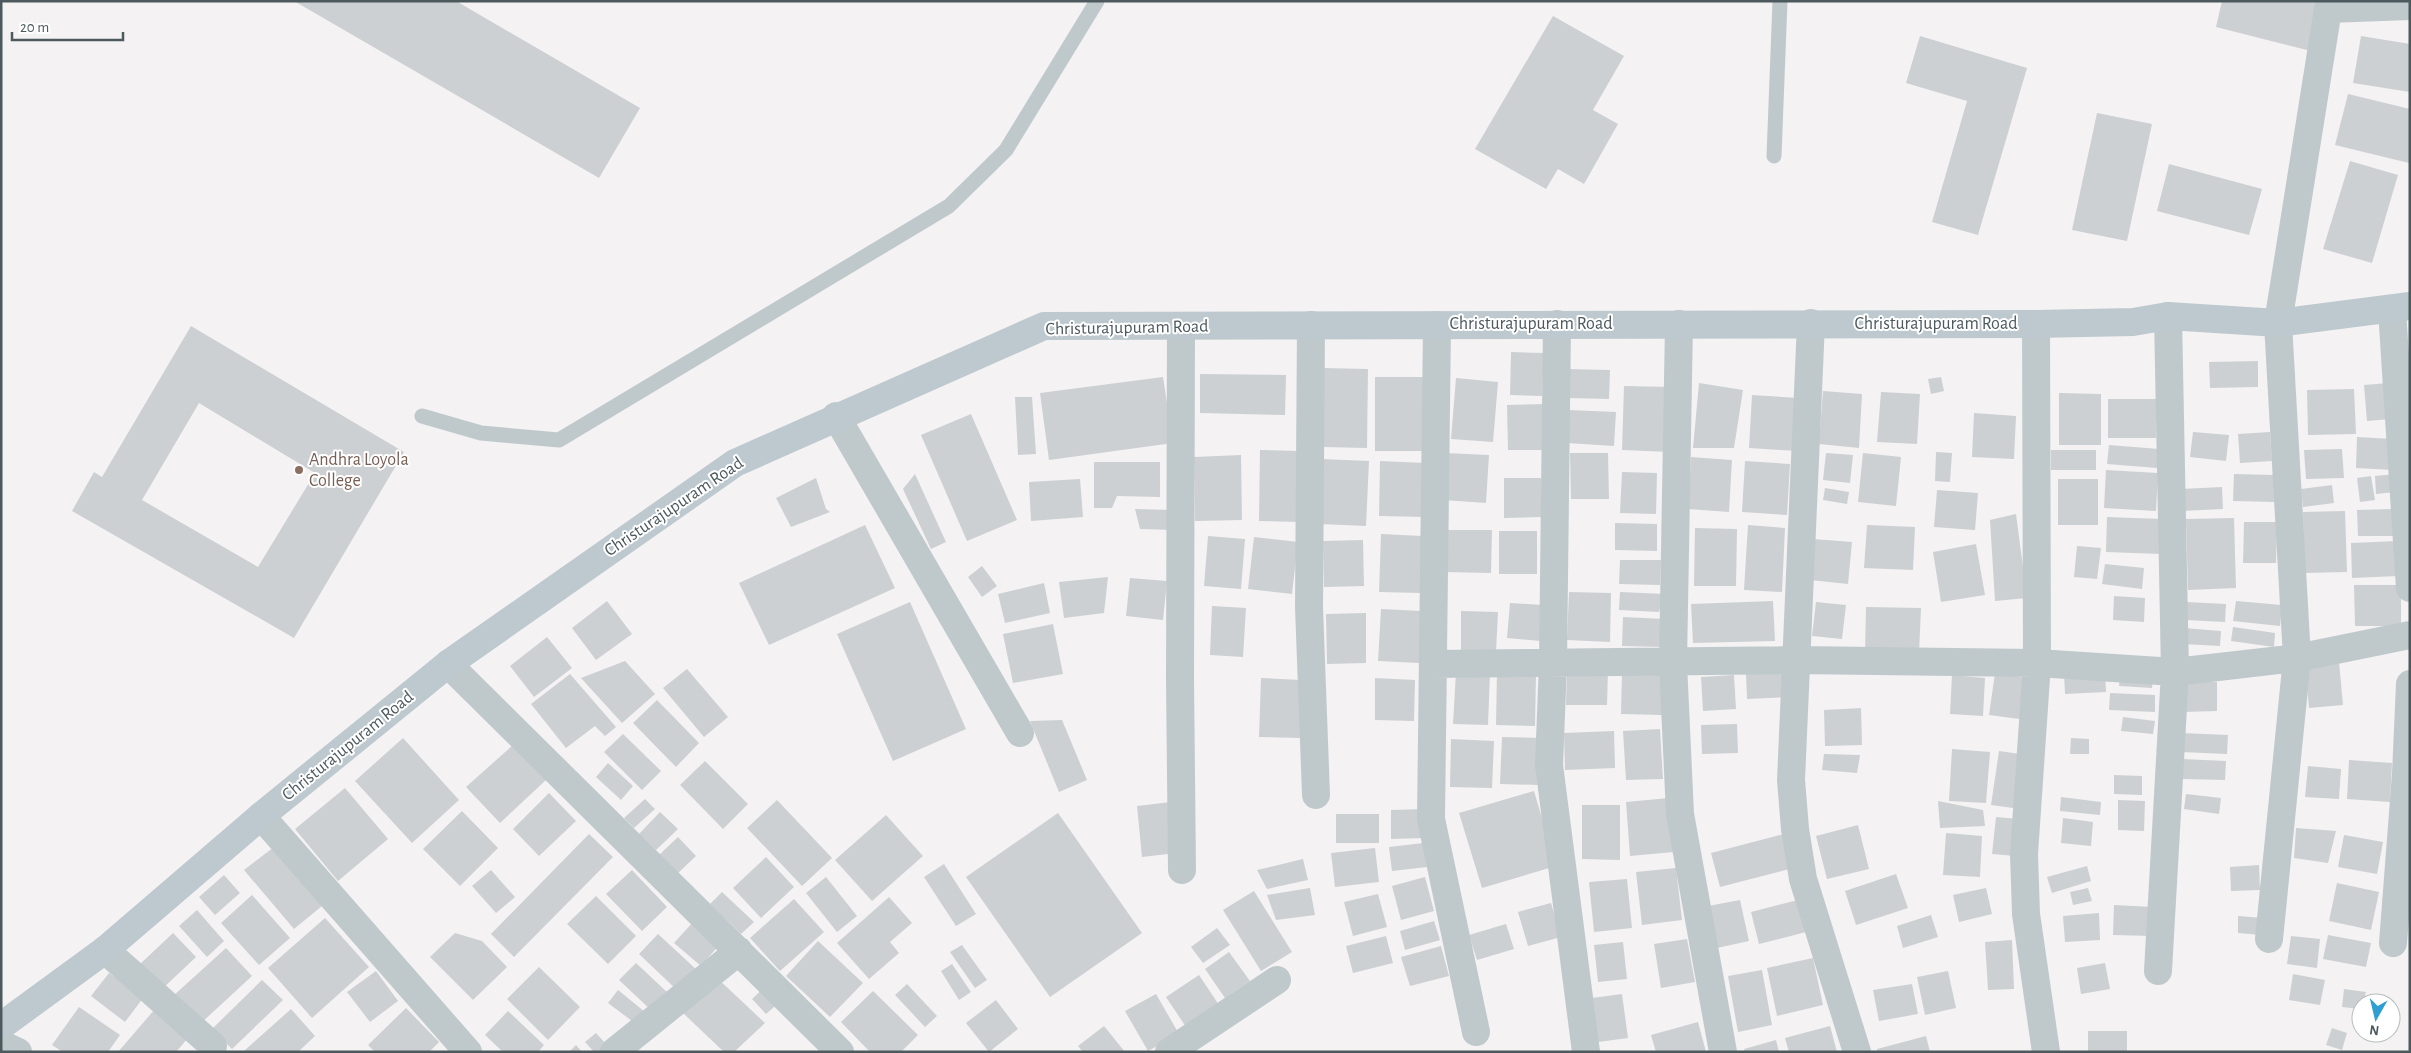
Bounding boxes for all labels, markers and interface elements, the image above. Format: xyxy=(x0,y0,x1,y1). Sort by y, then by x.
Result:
scale bar xyxy=(12,10,124,42)
text: 20 m xyxy=(20,20,49,35)
street label: Christurajupuram Road xyxy=(1449,315,1613,333)
street label: Christurajupuram Road xyxy=(1854,315,2018,333)
street label: Christurajupuram Road xyxy=(1045,318,1209,338)
place label: Andhra Loyola College xyxy=(309,451,409,490)
street label: Christurajupuram Road xyxy=(601,454,747,560)
marker: Andhra Loyola College xyxy=(293,464,305,476)
street label: Christurajupuram Road xyxy=(279,688,417,804)
north arrow xyxy=(2351,993,2401,1043)
text: N xyxy=(2369,1022,2380,1037)

